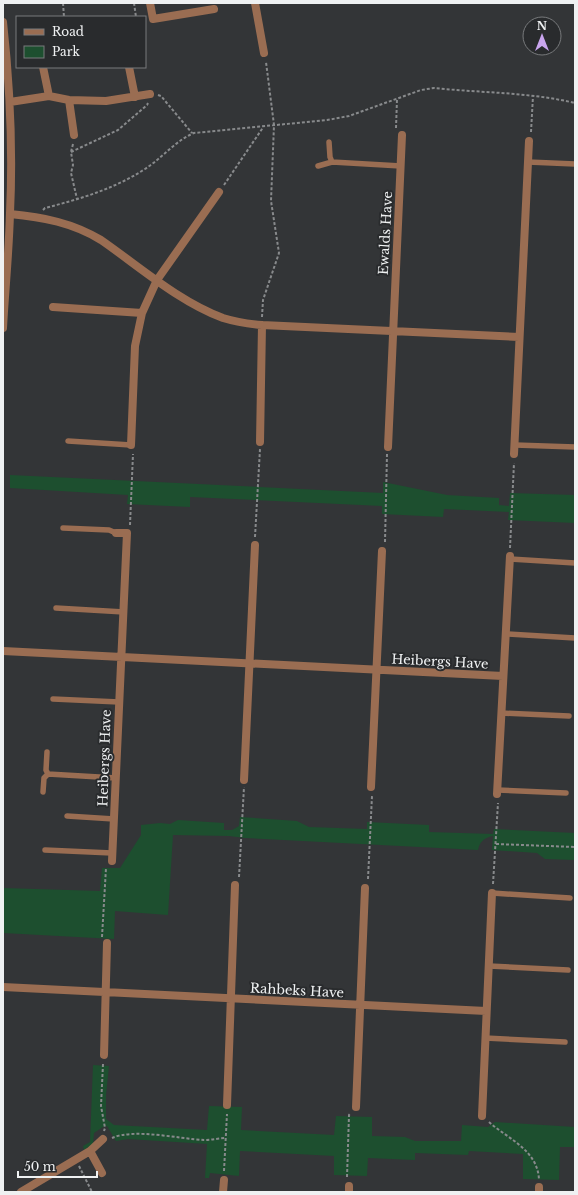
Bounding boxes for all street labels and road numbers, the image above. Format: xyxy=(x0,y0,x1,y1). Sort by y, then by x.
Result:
street label: Ewalds Have xyxy=(375,191,396,275)
street label: Heibergs Have xyxy=(391,650,489,673)
street label: Heibergs Have xyxy=(94,709,115,807)
street label: Rahbeks Have xyxy=(250,980,344,1001)

